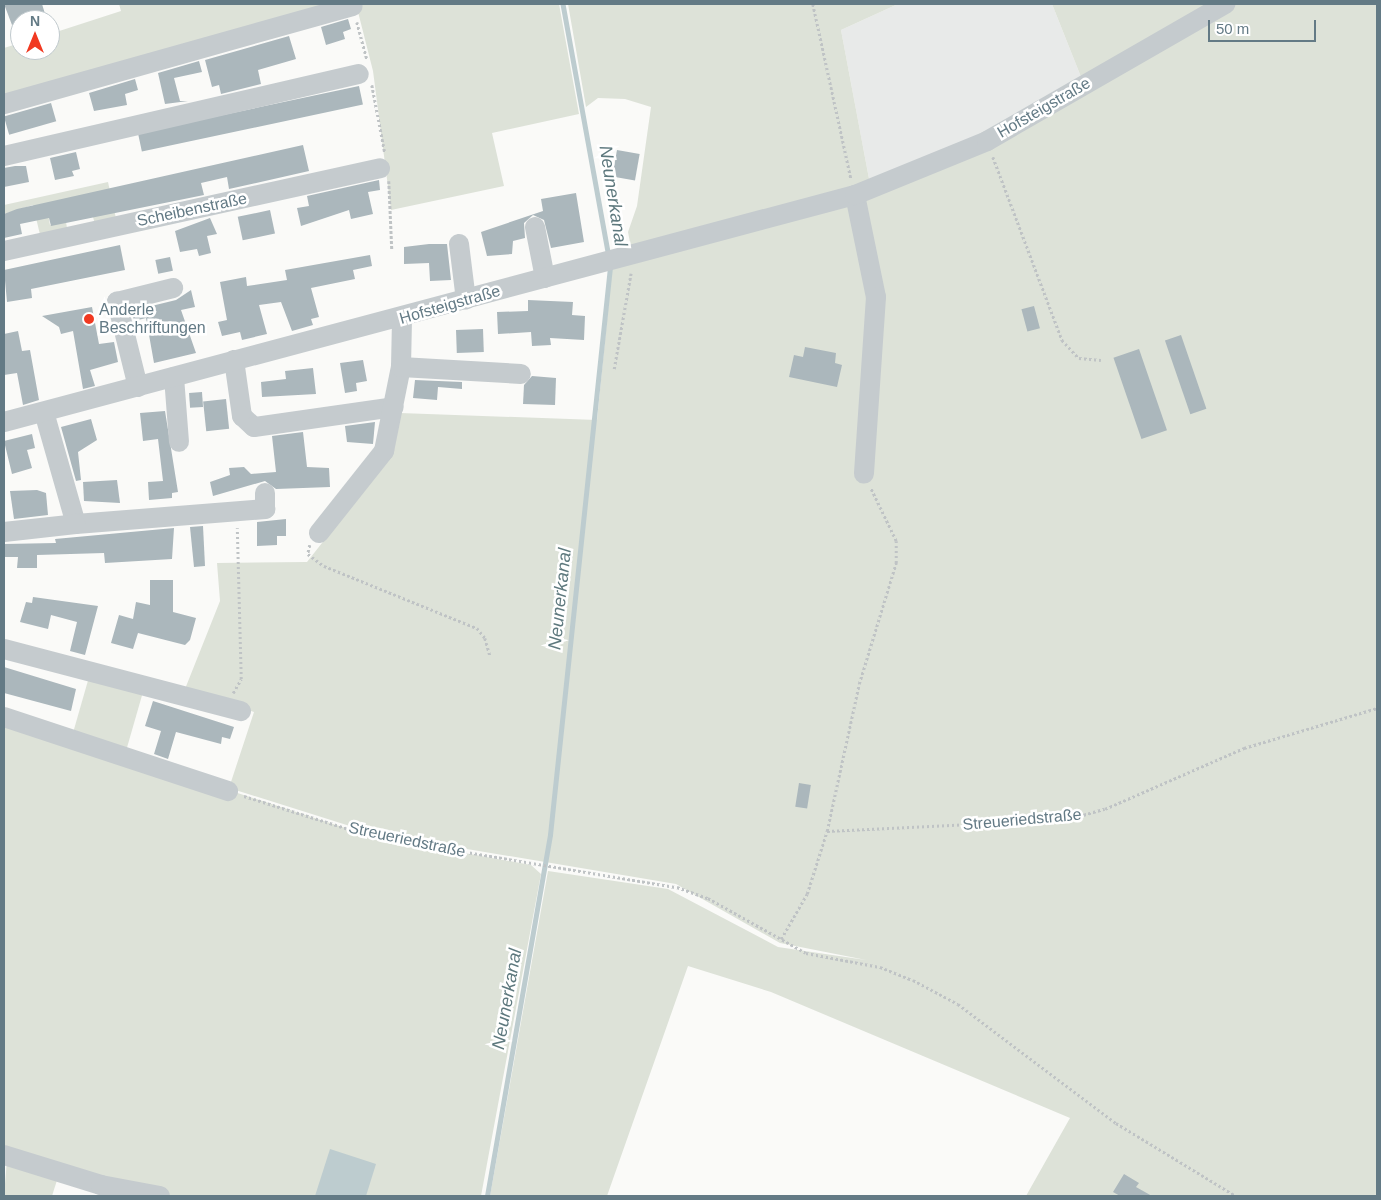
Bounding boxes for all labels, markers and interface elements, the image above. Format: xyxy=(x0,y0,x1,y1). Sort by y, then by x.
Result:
north arrow xyxy=(10,10,60,60)
scale bar xyxy=(1211,10,1318,42)
text: N xyxy=(30,13,40,29)
text: 50 m xyxy=(1216,20,1249,37)
street label: Hofsteigstraße xyxy=(994,74,1094,142)
water label: Neunerkanal xyxy=(594,144,632,248)
street label: Scheibenstraße xyxy=(135,189,249,231)
street label: Hofsteigstraße xyxy=(397,281,503,329)
place label: Anderle Beschriftungen xyxy=(99,300,206,338)
marker: Anderle Beschriftungen xyxy=(83,313,95,325)
water label: Neunerkanal xyxy=(544,547,576,651)
street label: Streueriedstraße xyxy=(962,805,1082,835)
street label: Streueriedstraße xyxy=(347,818,467,862)
water label: Neunerkanal xyxy=(488,947,526,1051)

